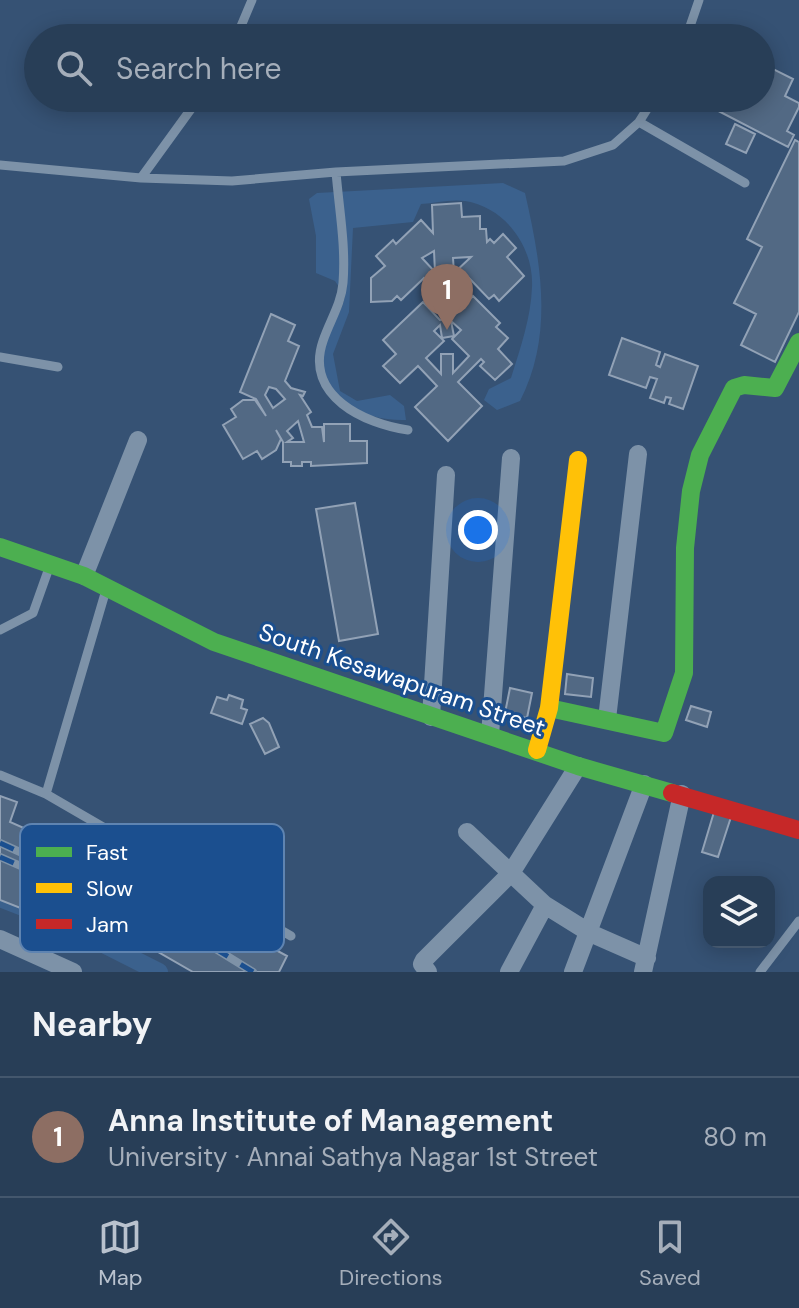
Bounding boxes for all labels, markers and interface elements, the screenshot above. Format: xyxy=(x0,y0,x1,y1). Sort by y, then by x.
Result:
search box xyxy=(24,24,775,112)
icon: search xyxy=(52,46,96,90)
text: Search here xyxy=(116,49,282,88)
pin: 1 xyxy=(421,264,473,330)
your location xyxy=(458,510,498,550)
street label: South Kesawapuram Street xyxy=(255,616,549,743)
legend xyxy=(20,824,284,952)
text: Fast xyxy=(86,838,128,867)
text: Slow xyxy=(86,874,133,903)
map controls xyxy=(703,876,775,948)
button: layers xyxy=(703,876,775,948)
text: Jam xyxy=(86,910,129,939)
text: Nearby xyxy=(32,1002,152,1047)
text: Anna Institute of Management xyxy=(108,1101,553,1140)
text: 1 xyxy=(53,1120,63,1154)
text: 80 m xyxy=(703,1120,767,1154)
text: University · Annai Sathya Nagar 1st Street xyxy=(108,1140,598,1174)
tab: Map xyxy=(98,1215,143,1292)
tab: Directions xyxy=(339,1215,443,1292)
tab: Saved xyxy=(639,1215,701,1292)

